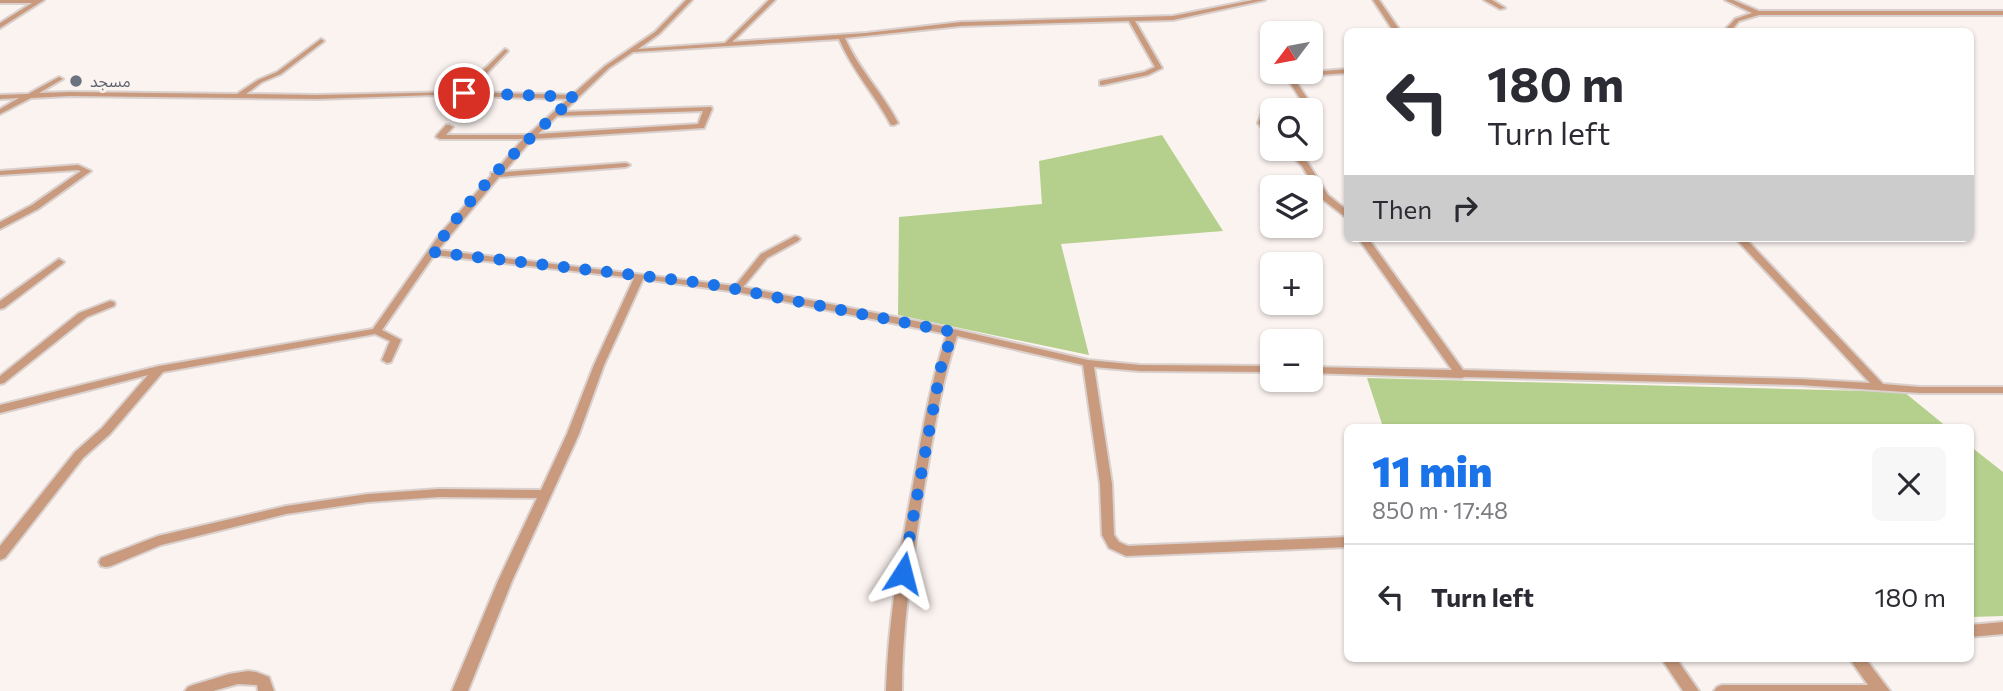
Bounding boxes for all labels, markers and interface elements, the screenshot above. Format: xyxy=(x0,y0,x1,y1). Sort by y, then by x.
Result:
north arrow xyxy=(1260,21,1323,84)
map controls xyxy=(1260,21,1323,392)
text: 180 m xyxy=(1487,52,1624,112)
icon: left xyxy=(1372,56,1463,147)
pin xyxy=(434,63,494,123)
place label: مسجد xyxy=(90,71,131,90)
marker: مسجد xyxy=(68,73,84,89)
icon: arrive xyxy=(445,74,483,112)
button: search xyxy=(1260,98,1323,161)
text: Turn left xyxy=(1487,112,1611,152)
button: layers xyxy=(1260,175,1323,238)
icon: right xyxy=(1446,189,1484,227)
text: Then xyxy=(1372,193,1432,224)
button: + xyxy=(1260,252,1323,315)
button: − xyxy=(1260,329,1323,392)
text: 11 min xyxy=(1372,444,1492,496)
button: close xyxy=(1872,447,1946,521)
text: 850 m · 17:48 xyxy=(1372,496,1508,524)
position arrow xyxy=(866,536,940,610)
icon: left xyxy=(1372,578,1410,616)
text: Turn left xyxy=(1431,581,1534,612)
text: 180 m xyxy=(1874,581,1946,612)

